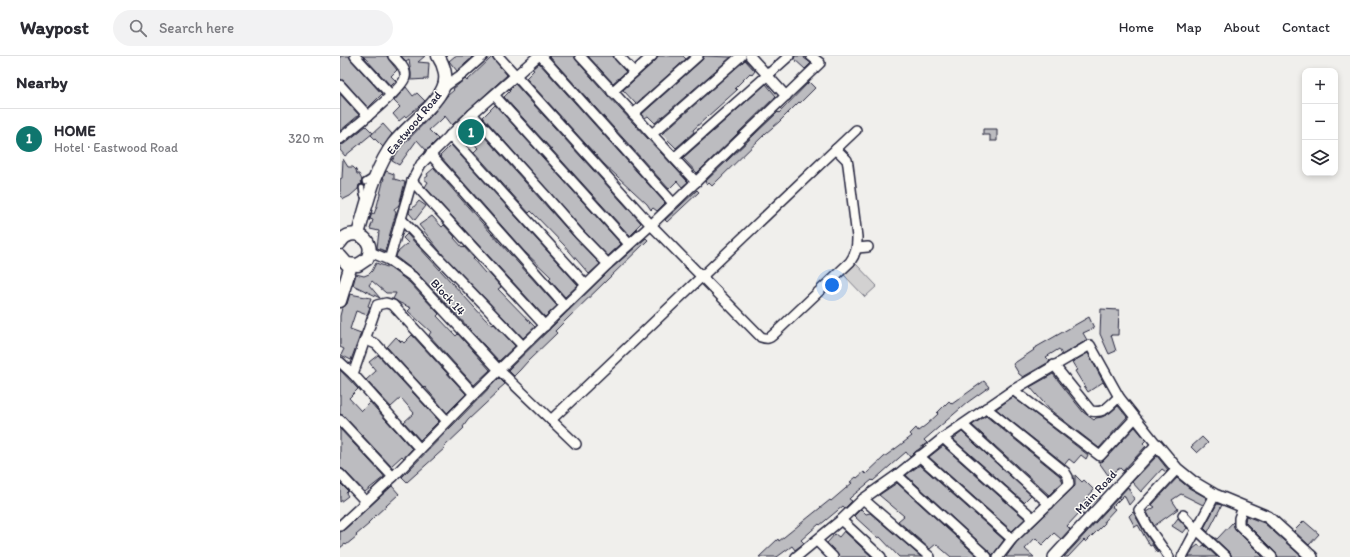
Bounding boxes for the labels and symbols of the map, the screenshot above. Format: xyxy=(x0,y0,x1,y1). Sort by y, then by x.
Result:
street label: Eastwood Road xyxy=(384,88,445,157)
pin: 1 xyxy=(458,117,484,147)
your location xyxy=(822,275,842,295)
street label: Block 14 xyxy=(428,276,468,318)
street label: Main Road xyxy=(1072,467,1120,517)

